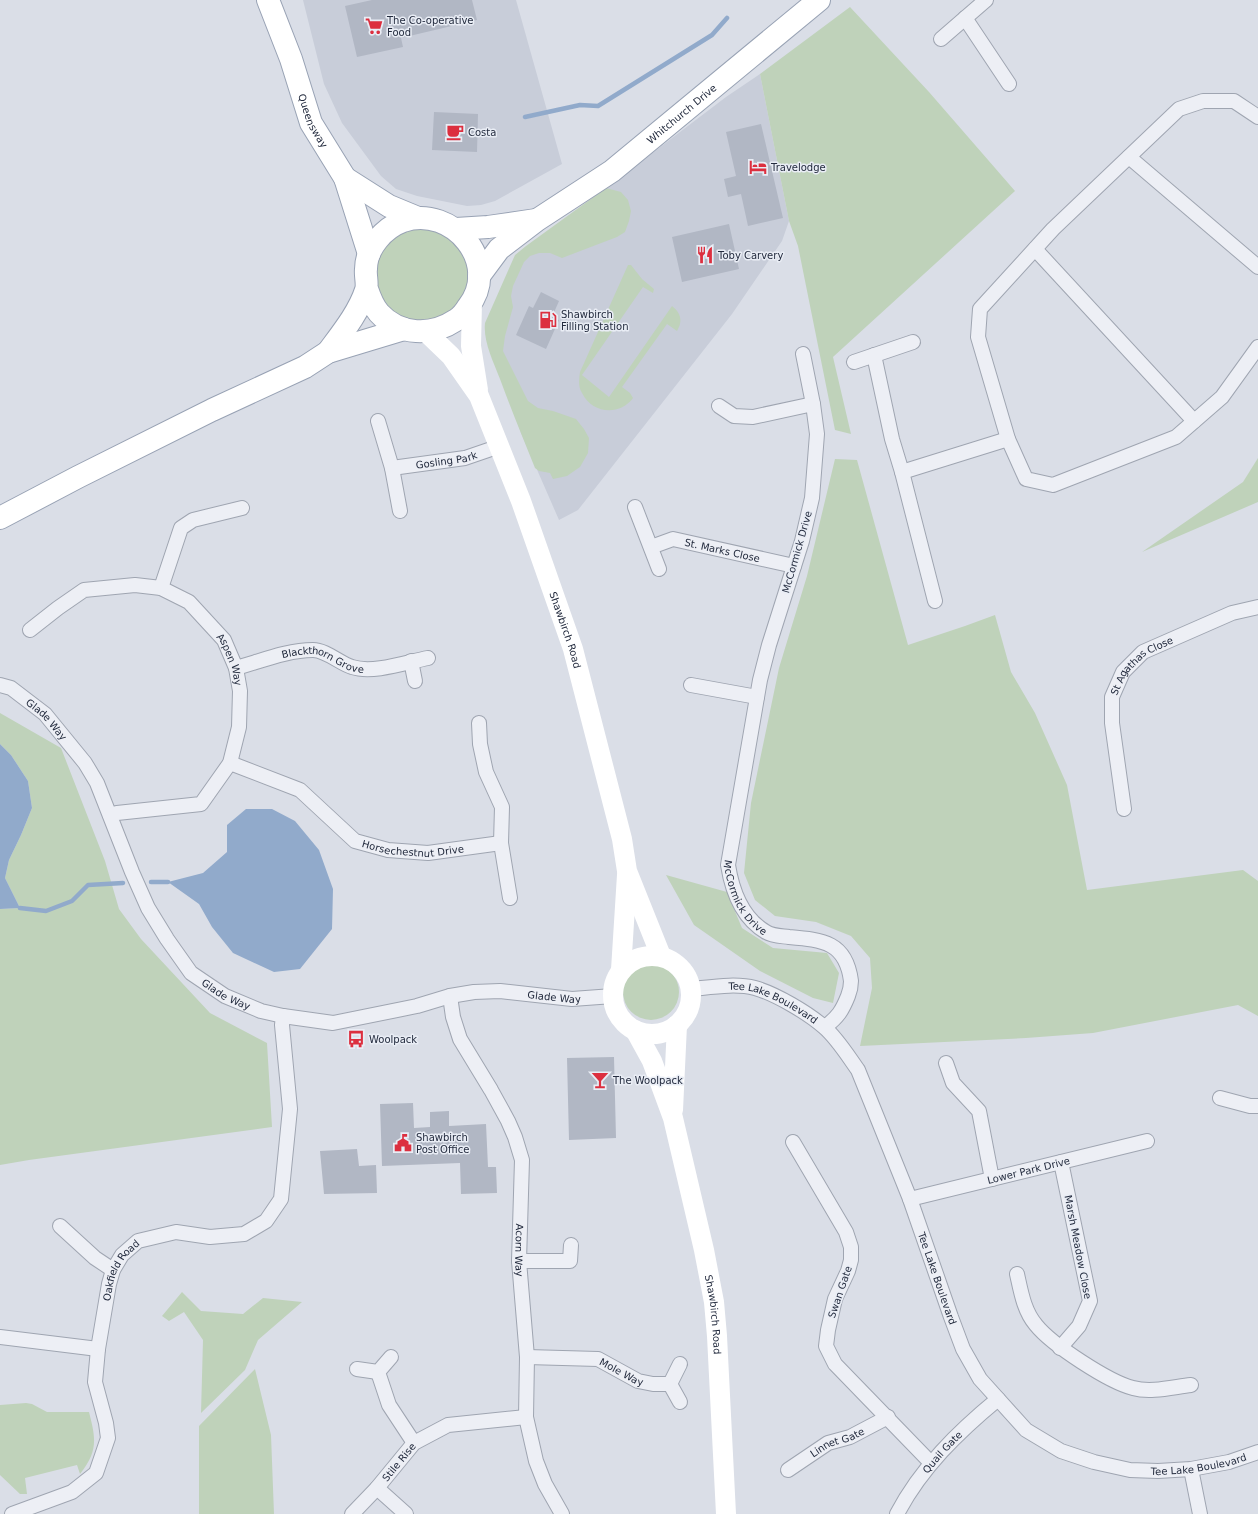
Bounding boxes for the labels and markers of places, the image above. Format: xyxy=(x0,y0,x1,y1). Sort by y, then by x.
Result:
place label: The Co-operative Food xyxy=(386,15,473,38)
supermarket icon: The Co-operative Food xyxy=(364,16,384,36)
cafe icon: Costa xyxy=(445,122,465,142)
place label: Costa xyxy=(468,127,496,138)
hotel icon: Travelodge xyxy=(748,157,768,177)
place label: Travelodge xyxy=(770,162,826,173)
restaurant icon: Toby Carvery xyxy=(695,245,715,265)
place label: Toby Carvery xyxy=(717,250,783,261)
place label: Shawbirch Filling Station xyxy=(561,309,629,332)
fuel station icon: Shawbirch Filling Station xyxy=(538,310,558,330)
bus stop icon: Woolpack xyxy=(346,1029,366,1049)
place label: Woolpack xyxy=(369,1034,417,1045)
bar icon: The Woolpack xyxy=(590,1070,610,1090)
place label: The Woolpack xyxy=(612,1075,683,1086)
place label: Shawbirch Post Office xyxy=(416,1132,469,1155)
public building icon: Shawbirch Post Office xyxy=(393,1133,413,1153)

